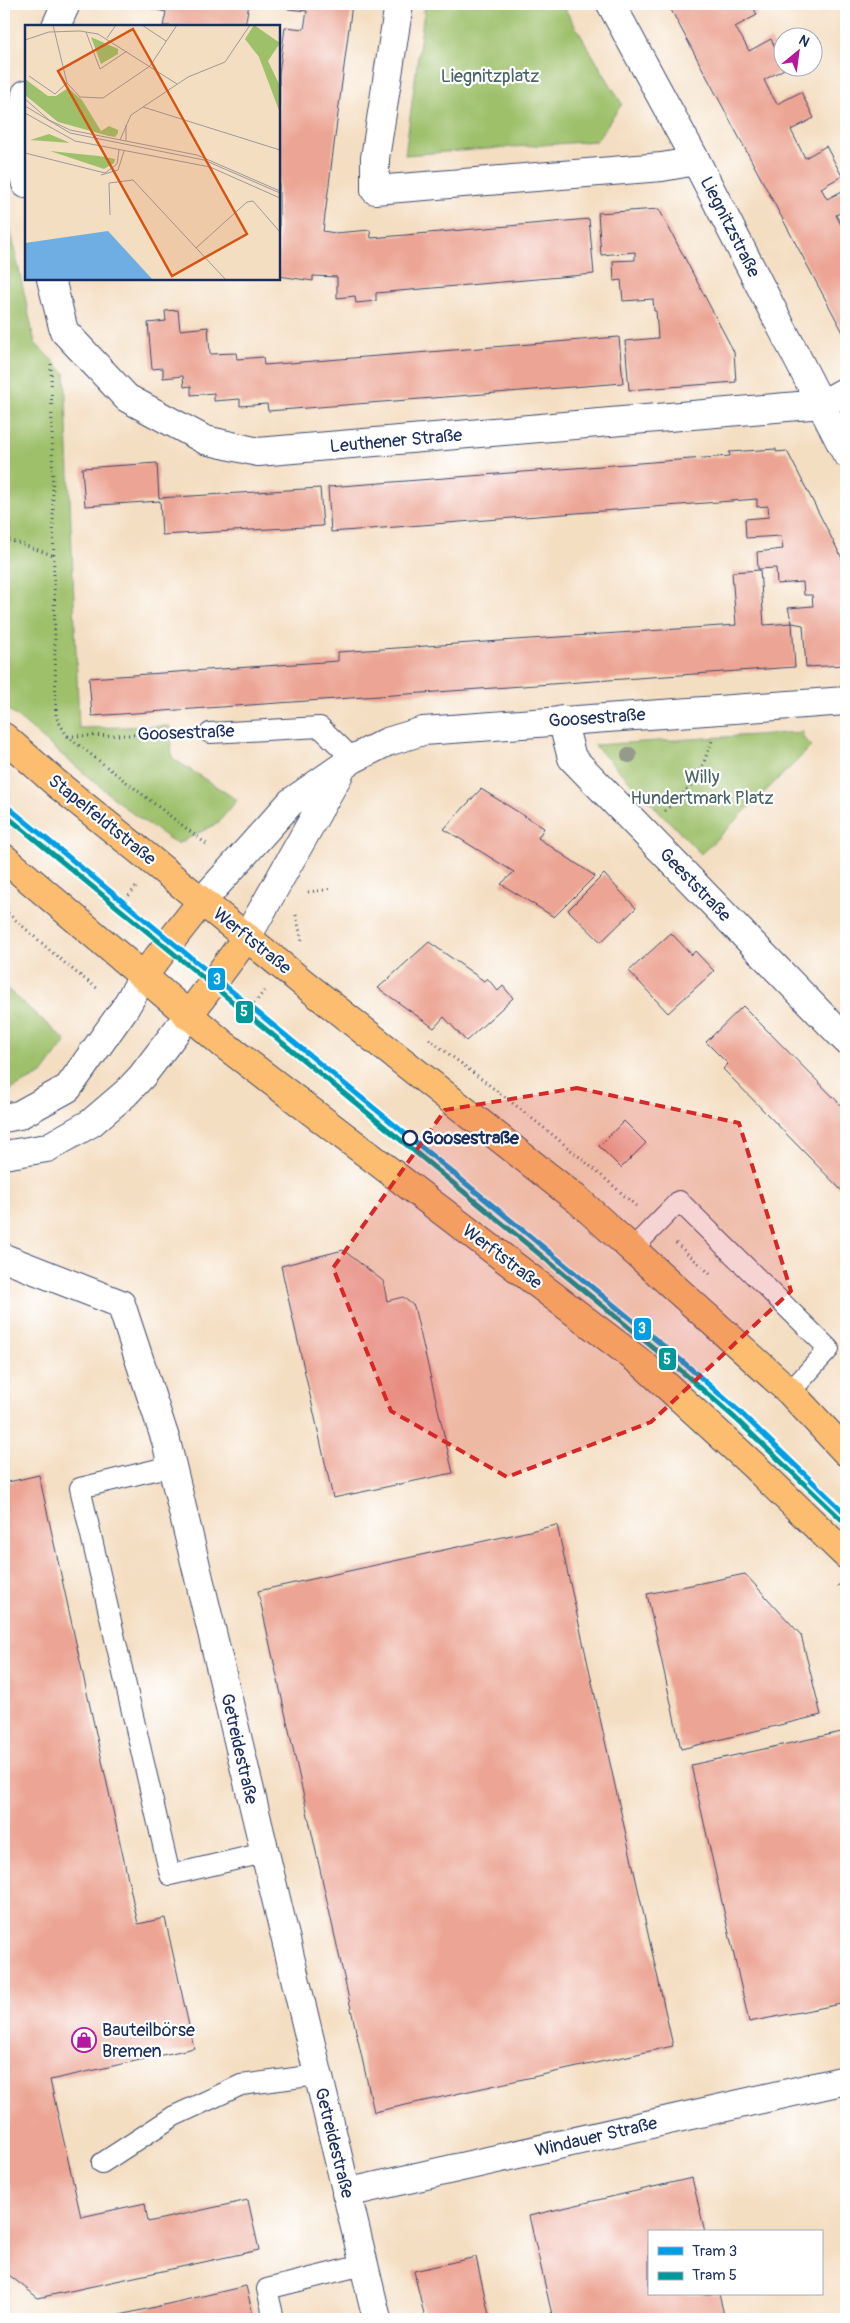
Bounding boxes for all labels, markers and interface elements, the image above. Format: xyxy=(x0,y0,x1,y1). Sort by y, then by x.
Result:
inset map xyxy=(25,25,280,280)
north arrow xyxy=(772,28,822,78)
text: N xyxy=(796,31,812,51)
park label: Liegnitzplatz xyxy=(441,65,539,88)
street label: Liegnitzstraße xyxy=(695,173,765,281)
street label: Leuthener Straße xyxy=(329,424,463,458)
street label: Goosestraße xyxy=(548,703,646,733)
street label: Goosestraße xyxy=(137,720,235,746)
park label: Willy Hundertmark Platz xyxy=(630,766,774,810)
street label: Stapelfeldtstraße xyxy=(43,770,161,871)
street label: Geeststraße xyxy=(654,843,736,927)
street label: Werftstraße xyxy=(208,902,296,980)
line badge: 3 xyxy=(207,967,226,991)
text: 3 xyxy=(213,971,221,988)
line badge: 5 xyxy=(235,1000,254,1024)
text: 5 xyxy=(240,1003,248,1020)
place label: Goosestraße xyxy=(422,1127,520,1150)
marker: Goosestraße xyxy=(402,1130,418,1146)
street label: Werftstraße xyxy=(458,1220,547,1295)
line badge: 3 xyxy=(633,1317,652,1341)
text: 3 xyxy=(638,1320,646,1337)
line badge: 5 xyxy=(658,1347,677,1371)
text: 5 xyxy=(663,1351,671,1368)
street label: Getreidestraße xyxy=(215,1691,263,1807)
place label: Bauteilbörse Bremen xyxy=(102,2019,195,2063)
shop icon: Bauteilbörse Bremen xyxy=(71,2027,97,2053)
street label: Getreidestraße xyxy=(309,2085,359,2201)
street label: Windauer Straße xyxy=(533,2112,660,2162)
legend xyxy=(648,2230,822,2296)
text: Tram 3 xyxy=(692,2242,737,2261)
text: Tram 5 xyxy=(692,2266,737,2285)

